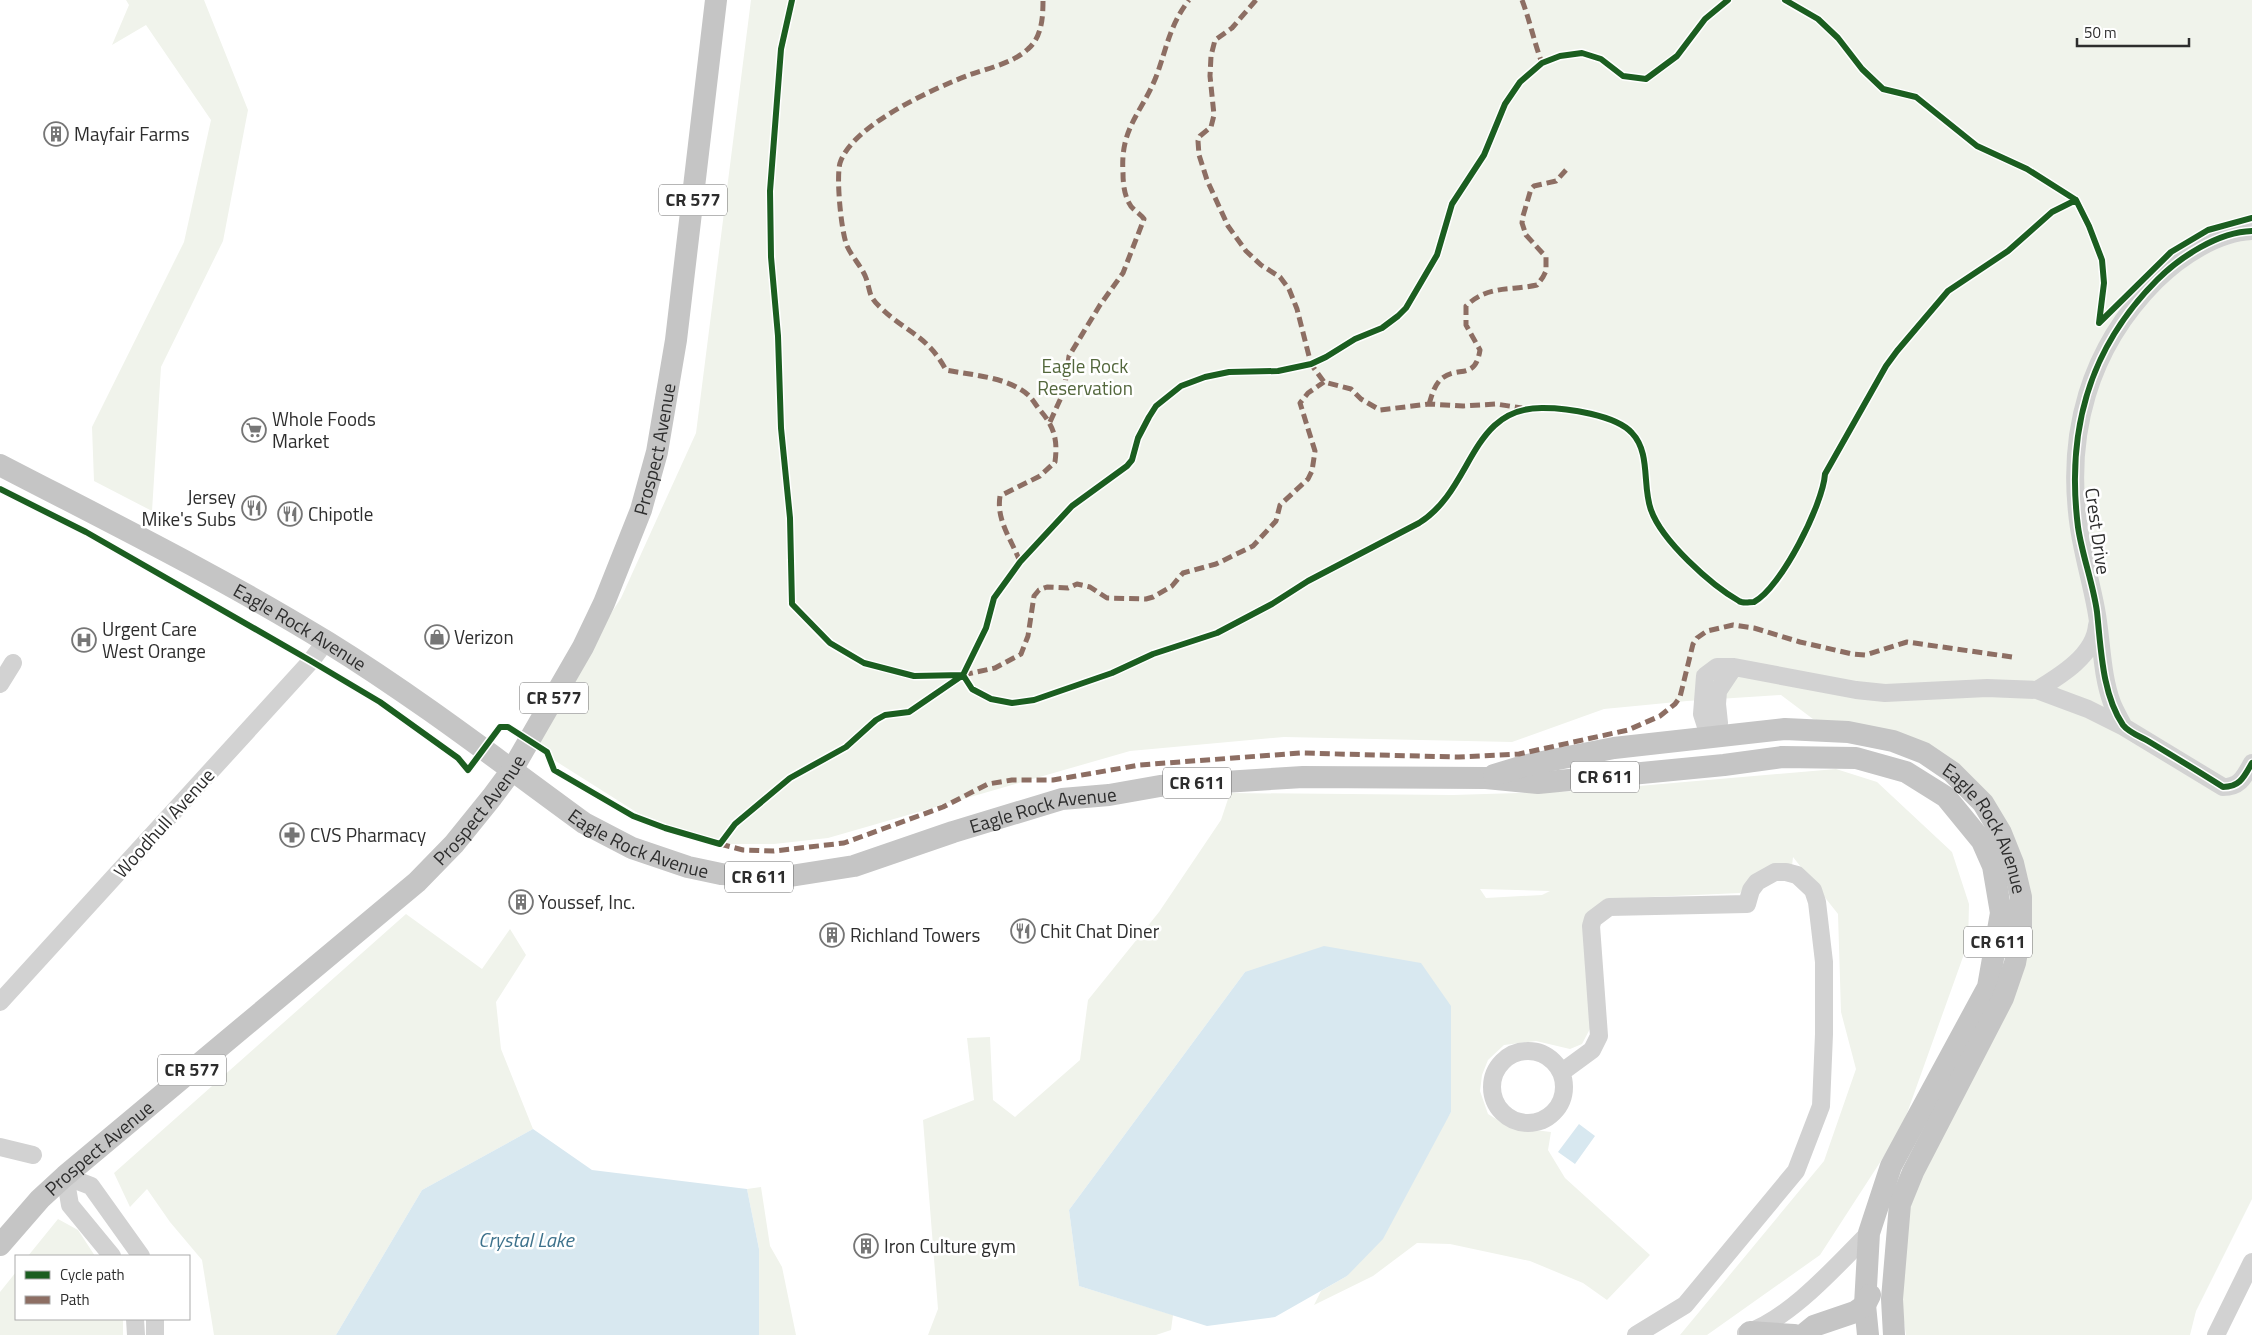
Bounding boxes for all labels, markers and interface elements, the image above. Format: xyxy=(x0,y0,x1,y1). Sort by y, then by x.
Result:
scale bar xyxy=(2077,15,2190,47)
text: 50 m xyxy=(2084,21,2117,44)
place label: Mayfair Farms xyxy=(74,119,190,148)
building icon: Mayfair Farms xyxy=(43,121,69,147)
road number: CR 577 xyxy=(659,184,727,216)
park label: Eagle Rock Reservation xyxy=(1037,351,1133,402)
street label: Prospect Avenue xyxy=(625,381,682,518)
place label: Whole Foods Market xyxy=(272,404,376,455)
supermarket icon: Whole Foods Market xyxy=(241,417,267,443)
place label: Jersey Mike's Subs xyxy=(142,482,236,533)
street label: Crest Drive xyxy=(2078,486,2119,576)
restaurant icon: Jersey Mike's Subs xyxy=(241,495,267,521)
place label: Chipotle xyxy=(308,499,373,528)
restaurant icon: Chipotle xyxy=(277,501,303,527)
street label: Eagle Rock Avenue xyxy=(228,575,373,678)
place label: Urgent Care West Orange xyxy=(102,614,206,665)
place label: Verizon xyxy=(454,622,514,651)
shop icon: Verizon xyxy=(424,624,450,650)
hospital icon: Urgent Care West Orange xyxy=(71,627,97,653)
road number: CR 577 xyxy=(520,682,588,714)
street label: Prospect Avenue xyxy=(426,749,532,872)
street label: Eagle Rock Avenue xyxy=(1937,755,2035,896)
street label: Woodhull Avenue xyxy=(106,761,221,884)
road number: CR 611 xyxy=(1571,762,1639,792)
road number: CR 611 xyxy=(1163,768,1231,798)
street label: Eagle Rock Avenue xyxy=(966,779,1119,840)
street label: Eagle Rock Avenue xyxy=(562,801,711,885)
place label: CVS Pharmacy xyxy=(310,820,426,849)
pharmacy icon: CVS Pharmacy xyxy=(279,822,305,848)
road number: CR 611 xyxy=(725,862,793,892)
place label: Youssef, Inc. xyxy=(538,887,635,916)
building icon: Youssef, Inc. xyxy=(508,889,534,915)
place label: Chit Chat Diner xyxy=(1040,916,1160,945)
restaurant icon: Chit Chat Diner xyxy=(1010,918,1036,944)
place label: Richland Towers xyxy=(850,920,980,949)
building icon: Richland Towers xyxy=(819,922,845,948)
road number: CR 611 xyxy=(1964,926,2032,958)
road number: CR 577 xyxy=(158,1054,226,1086)
street label: Prospect Avenue xyxy=(38,1093,160,1202)
water label: Crystal Lake xyxy=(478,1224,575,1255)
place label: Iron Culture gym xyxy=(884,1231,1016,1260)
building icon: Iron Culture gym xyxy=(853,1233,879,1259)
legend xyxy=(15,1255,190,1320)
text: Cycle path xyxy=(60,1263,125,1286)
text: Path xyxy=(60,1288,90,1311)

